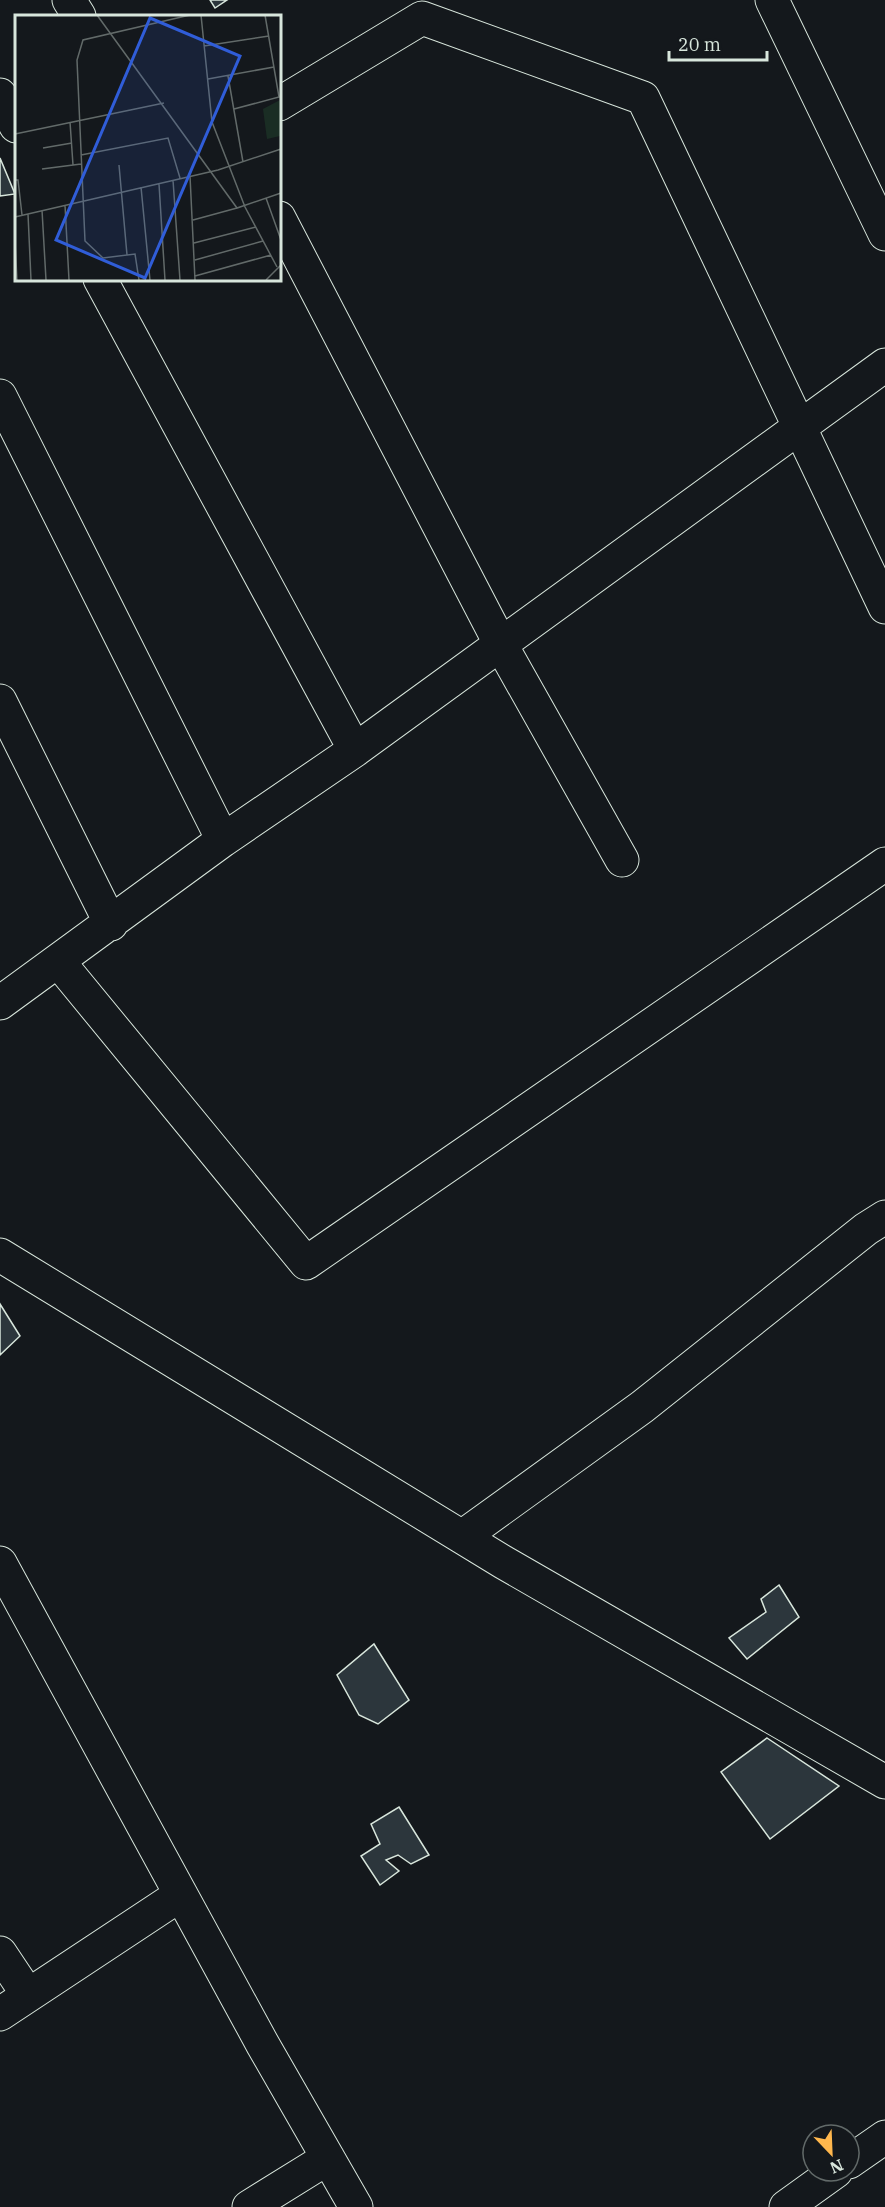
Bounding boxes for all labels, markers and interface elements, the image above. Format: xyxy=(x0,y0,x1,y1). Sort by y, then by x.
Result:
inset map xyxy=(15,15,280,280)
scale bar xyxy=(669,24,766,62)
text: 20 m xyxy=(678,33,721,56)
north arrow xyxy=(801,2123,861,2183)
text: N xyxy=(827,2155,847,2178)

